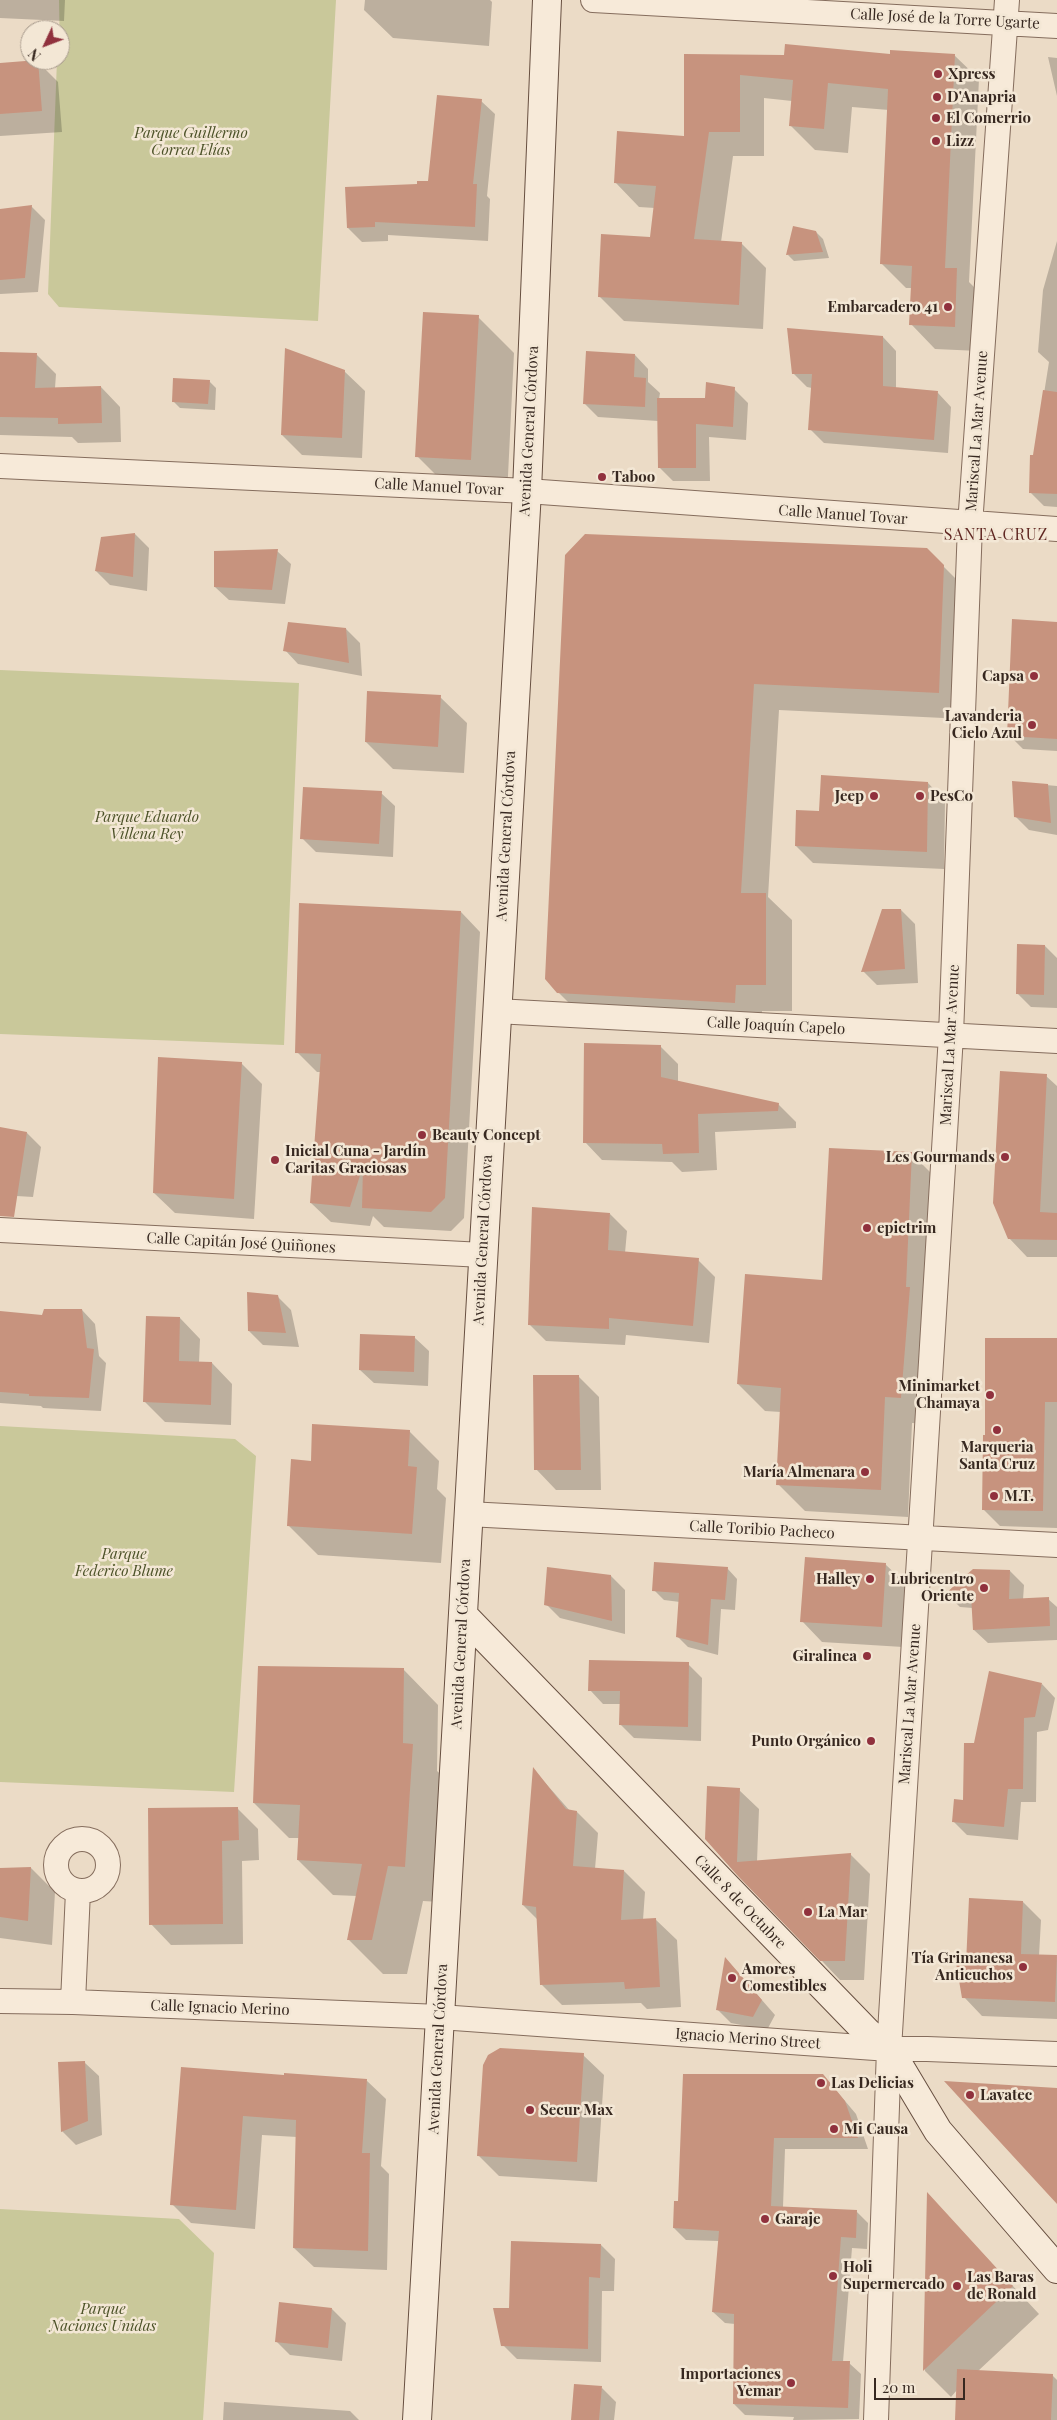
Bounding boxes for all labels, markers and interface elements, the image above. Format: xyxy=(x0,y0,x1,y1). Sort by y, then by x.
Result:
street label: Calle José de la Torre Ugarte xyxy=(850,5,1040,33)
north arrow xyxy=(20,20,70,70)
text: N xyxy=(24,45,45,65)
place label: Xpress xyxy=(948,65,996,83)
marker: Xpress xyxy=(932,68,944,80)
place label: D'Anapria xyxy=(947,88,1016,106)
marker: D'Anapria xyxy=(931,91,943,103)
place label: El Comerrio xyxy=(946,109,1031,127)
marker: El Comerrio xyxy=(930,112,942,124)
park label: Parque Guillermo Correa Elías xyxy=(134,124,248,159)
place label: Lizz xyxy=(946,132,974,150)
marker: Lizz xyxy=(930,135,942,147)
place label: Embarcadero 41 xyxy=(827,298,938,316)
marker: Embarcadero 41 xyxy=(942,301,954,313)
street label: Avenida General Córdova xyxy=(516,345,542,517)
street label: Mariscal La Mar Avenue xyxy=(962,350,992,512)
place label: Taboo xyxy=(612,468,655,486)
marker: Taboo xyxy=(596,471,608,483)
street label: Calle Manuel Tovar xyxy=(374,475,504,499)
street label: Calle Manuel Tovar xyxy=(778,502,908,528)
district label: SANTA CRUZ xyxy=(942,525,1050,545)
place label: Capsa xyxy=(982,667,1024,685)
marker: Capsa xyxy=(1028,670,1040,682)
place label: Lavanderia Cielo Azul xyxy=(945,707,1022,742)
marker: Lavanderia Cielo Azul xyxy=(1026,719,1038,731)
street label: Avenida General Córdova xyxy=(493,750,519,922)
place label: Jeep xyxy=(835,787,864,805)
place label: PesCo xyxy=(930,787,973,805)
marker: Jeep xyxy=(868,790,880,802)
marker: PesCo xyxy=(914,790,926,802)
park label: Parque Eduardo Villena Rey xyxy=(95,808,199,843)
street label: Mariscal La Mar Avenue xyxy=(937,964,963,1126)
street label: Calle Joaquín Capelo xyxy=(706,1013,846,1039)
place label: Beauty Concept xyxy=(432,1126,541,1144)
marker: Beauty Concept xyxy=(416,1129,428,1141)
place label: Inicial Cuna - Jardín Caritas Graciosas xyxy=(285,1142,426,1177)
place label: Les Gourmands xyxy=(886,1148,995,1166)
marker: Les Gourmands xyxy=(999,1151,1011,1163)
marker: Inicial Cuna - Jardín Caritas Graciosas xyxy=(269,1154,281,1166)
street label: Avenida General Córdova xyxy=(470,1154,496,1326)
place label: epictrim xyxy=(877,1219,936,1237)
marker: epictrim xyxy=(861,1222,873,1234)
street label: Calle Capitán José Quiñones xyxy=(146,1229,336,1257)
place label: Minimarket Chamaya xyxy=(898,1377,980,1412)
marker: Minimarket Chamaya xyxy=(984,1389,996,1401)
marker: Marqueria Santa Cruz xyxy=(991,1424,1003,1436)
place label: Marqueria Santa Cruz xyxy=(959,1438,1035,1473)
place label: María Almenara xyxy=(743,1463,855,1481)
marker: María Almenara xyxy=(859,1466,871,1478)
place label: M.T. xyxy=(1004,1487,1034,1505)
marker: M.T. xyxy=(988,1490,1000,1502)
street label: Calle Toribio Pacheco xyxy=(689,1517,835,1543)
park label: Parque Federico Blume xyxy=(75,1545,173,1580)
street label: Avenida General Córdova xyxy=(448,1558,474,1730)
place label: Halley xyxy=(816,1570,860,1588)
place label: Lubricentro Oriente xyxy=(891,1570,974,1605)
marker: Halley xyxy=(864,1573,876,1585)
marker: Lubricentro Oriente xyxy=(978,1582,990,1594)
street label: Mariscal La Mar Avenue xyxy=(895,1623,925,1785)
place label: Giralinea xyxy=(793,1647,857,1665)
marker: Giralinea xyxy=(861,1650,873,1662)
place label: Punto Orgánico xyxy=(751,1732,861,1750)
marker: Punto Orgánico xyxy=(865,1735,877,1747)
street label: Calle 8 de Octubre xyxy=(690,1851,790,1953)
place label: La Mar xyxy=(818,1903,867,1921)
marker: La Mar xyxy=(802,1906,814,1918)
place label: Tía Grimanesa Anticuchos xyxy=(911,1949,1013,1984)
place label: Amores Comestibles xyxy=(742,1960,827,1995)
marker: Tía Grimanesa Anticuchos xyxy=(1017,1961,1029,1973)
street label: Avenida General Córdova xyxy=(425,1963,451,2135)
marker: Amores Comestibles xyxy=(726,1972,738,1984)
street label: Calle Ignacio Merino xyxy=(150,1997,290,2019)
street label: Ignacio Merino Street xyxy=(675,2025,821,2053)
place label: Las Delicias xyxy=(831,2074,914,2092)
marker: Las Delicias xyxy=(815,2077,827,2089)
place label: Lavatec xyxy=(980,2086,1032,2104)
marker: Lavatec xyxy=(964,2089,976,2101)
place label: Secur Max xyxy=(540,2101,613,2119)
marker: Secur Max xyxy=(524,2104,536,2116)
place label: Mi Causa xyxy=(844,2120,908,2138)
marker: Mi Causa xyxy=(828,2123,840,2135)
place label: Garaje xyxy=(775,2210,821,2228)
marker: Garaje xyxy=(759,2213,771,2225)
place label: Holi Supermercado xyxy=(843,2258,945,2293)
place label: Las Baras de Ronald xyxy=(967,2268,1036,2303)
marker: Holi Supermercado xyxy=(827,2270,839,2282)
marker: Las Baras de Ronald xyxy=(951,2280,963,2292)
park label: Parque Naciones Unidas xyxy=(50,2300,156,2335)
place label: Importaciones Yemar xyxy=(680,2365,781,2400)
scale bar xyxy=(877,2368,968,2400)
marker: Importaciones Yemar xyxy=(785,2377,797,2389)
text: 20 m xyxy=(882,2377,915,2397)

